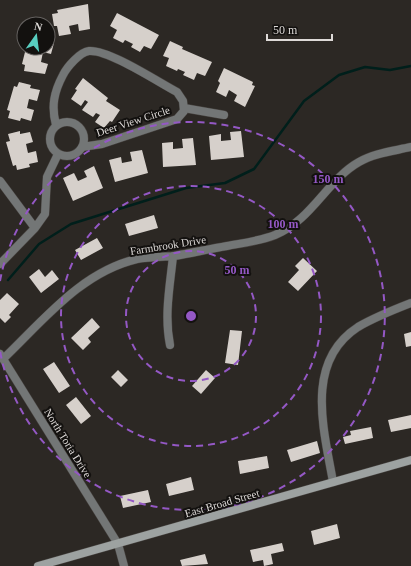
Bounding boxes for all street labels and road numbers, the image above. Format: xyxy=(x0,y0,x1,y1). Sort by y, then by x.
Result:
street label: Deer View Circle xyxy=(95,103,171,139)
street label: Farmbrook Drive xyxy=(129,233,207,257)
street label: North Toria Drive xyxy=(42,406,94,480)
street label: East Broad Street xyxy=(183,487,261,519)

